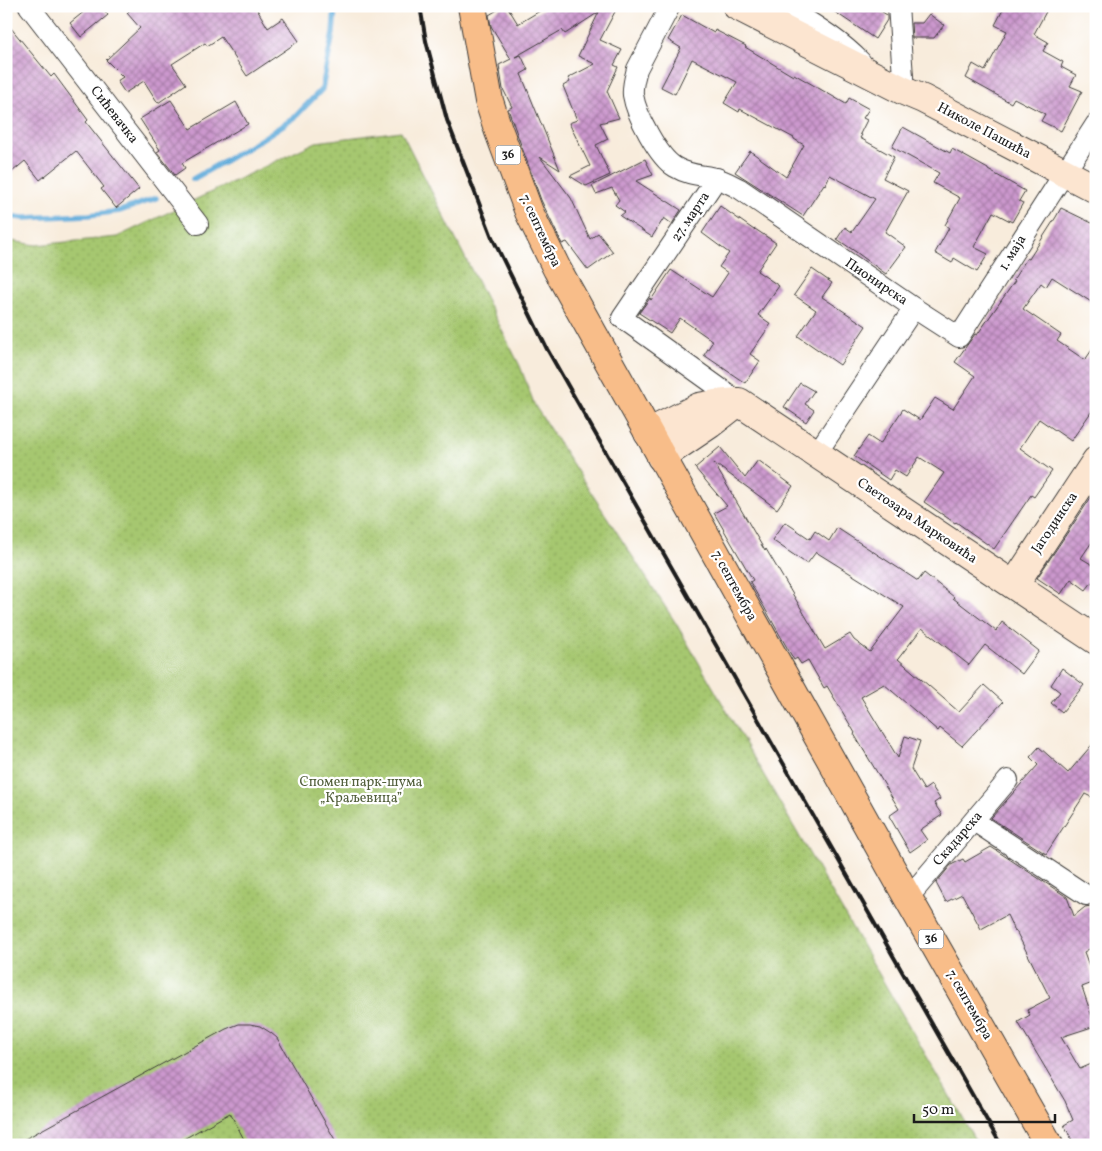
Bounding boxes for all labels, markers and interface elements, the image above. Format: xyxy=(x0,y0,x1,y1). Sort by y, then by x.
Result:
street label: Сићевачка xyxy=(86,82,142,148)
street label: Николе Пашића xyxy=(934,98,1034,164)
road number: 36 xyxy=(496,146,520,164)
street label: 27. марта xyxy=(667,188,715,246)
street label: 7. септембра xyxy=(515,192,565,270)
street label: 1. маја xyxy=(995,231,1031,275)
street label: Пионирска xyxy=(841,254,911,310)
street label: Светозара Марковића xyxy=(853,474,981,568)
street label: Јагодинска xyxy=(1027,488,1083,558)
street label: 7. септембра xyxy=(707,547,761,625)
park label: Спомен парк-шума „Краљевица” xyxy=(300,773,422,808)
street label: Скадарска xyxy=(929,808,987,870)
road number: 36 xyxy=(918,930,944,949)
street label: 7. септембра xyxy=(941,966,997,1044)
scale bar xyxy=(914,1091,1056,1123)
text: 50 m xyxy=(922,1100,954,1121)

